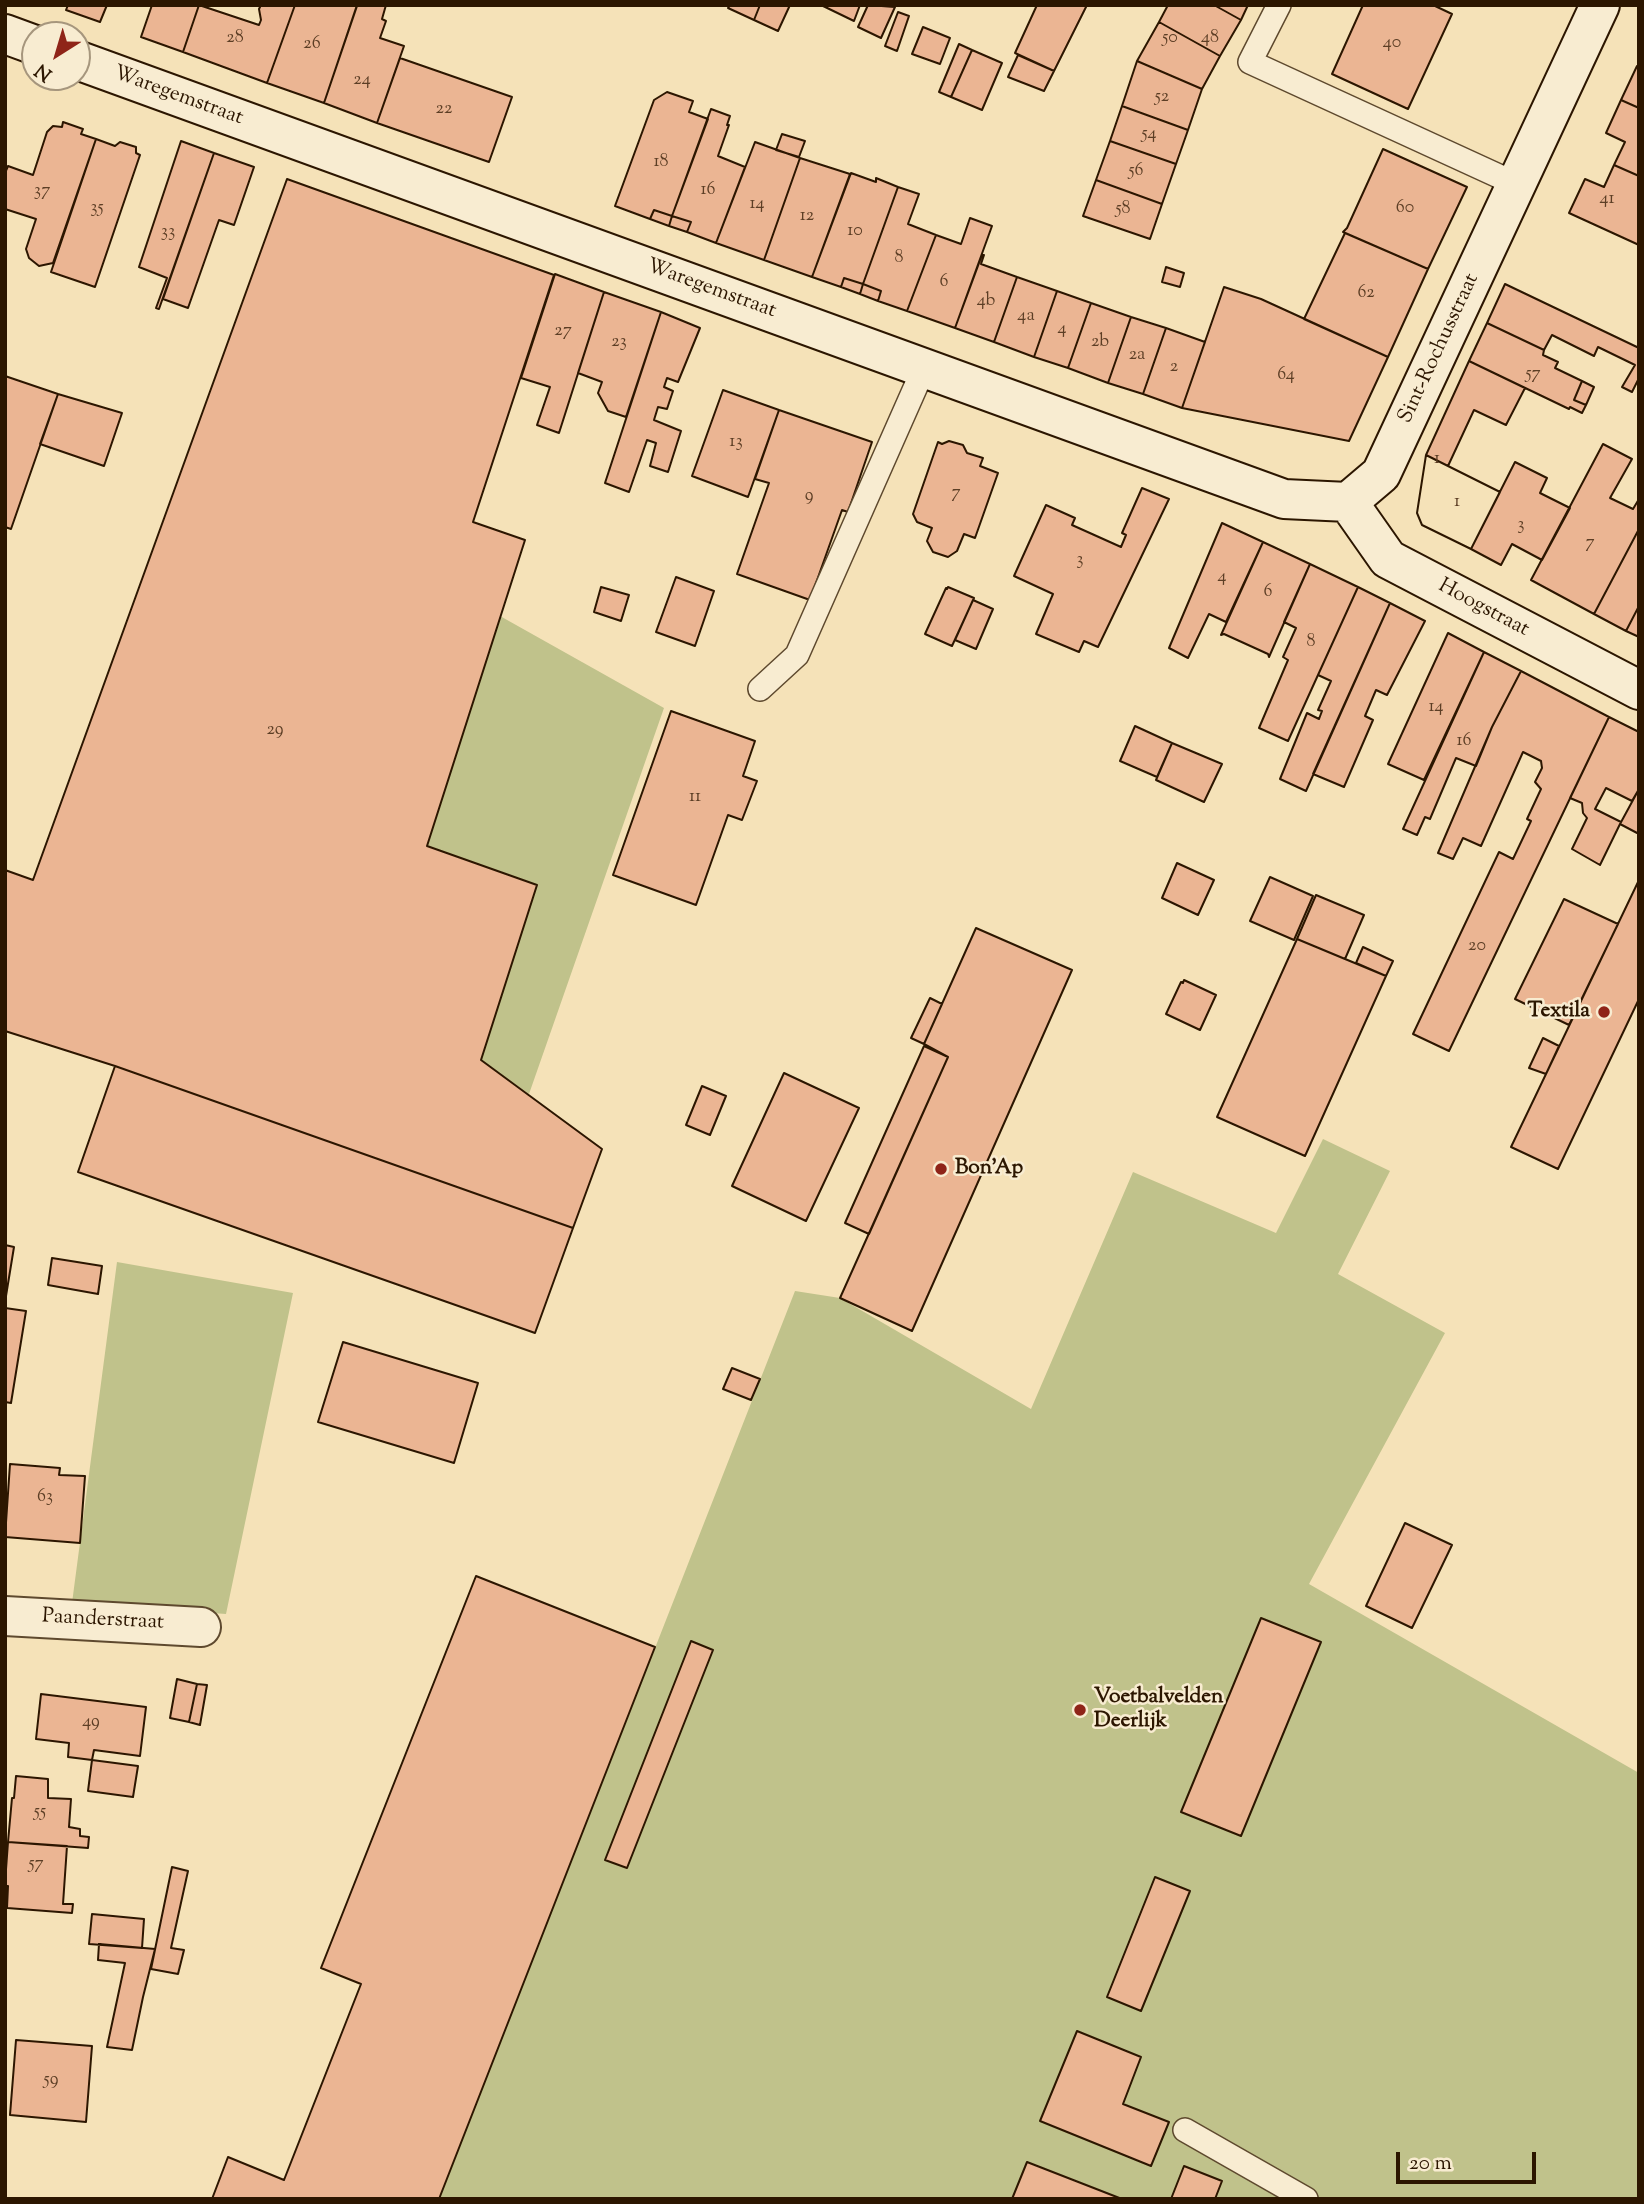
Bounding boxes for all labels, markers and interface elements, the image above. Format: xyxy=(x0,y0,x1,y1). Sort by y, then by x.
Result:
north arrow xyxy=(21,21,91,91)
house number: 28 xyxy=(226,28,244,50)
house number: 50 xyxy=(1162,28,1178,50)
house number: 48 xyxy=(1201,28,1219,50)
house number: 40 xyxy=(1383,33,1401,55)
house number: 26 xyxy=(303,34,321,56)
text: N xyxy=(30,56,58,87)
street label: Waregemstraat xyxy=(110,62,246,132)
house number: 24 xyxy=(353,70,371,92)
house number: 52 xyxy=(1155,87,1169,109)
house number: 22 xyxy=(436,99,452,121)
house number: 54 xyxy=(1141,124,1157,146)
house number: 18 xyxy=(653,152,669,174)
house number: 56 xyxy=(1128,161,1144,183)
house number: 16 xyxy=(700,180,716,202)
house number: 37 xyxy=(34,181,50,203)
house number: 41 xyxy=(1599,189,1615,211)
house number: 14 xyxy=(749,194,765,216)
house number: 35 xyxy=(90,198,104,220)
house number: 60 xyxy=(1396,198,1414,220)
house number: 58 xyxy=(1115,199,1131,221)
house number: 12 xyxy=(800,206,814,228)
house number: 10 xyxy=(847,221,863,243)
house number: 33 xyxy=(161,222,175,244)
house number: 8 xyxy=(895,248,903,270)
street label: Waregemstraat xyxy=(643,255,779,325)
street label: Sint-Rochusstraat xyxy=(1394,270,1486,428)
house number: 6 xyxy=(940,272,948,294)
house number: 62 xyxy=(1357,283,1375,305)
house number: 4b xyxy=(977,291,995,313)
house number: 4a xyxy=(1017,306,1035,328)
house number: 4 xyxy=(1057,319,1067,341)
house number: 27 xyxy=(554,321,572,343)
house number: 23 xyxy=(611,332,627,354)
house number: 2b xyxy=(1091,332,1109,354)
house number: 2a xyxy=(1129,345,1145,367)
house number: 2 xyxy=(1170,357,1178,379)
house number: 57 xyxy=(1525,364,1541,386)
house number: 64 xyxy=(1277,365,1295,387)
house number: 13 xyxy=(729,432,743,454)
house number: 1 xyxy=(1434,449,1440,471)
house number: 7 xyxy=(951,483,961,505)
house number: 9 xyxy=(805,486,813,508)
house number: 1 xyxy=(1454,492,1460,514)
house number: 3 xyxy=(1517,515,1525,537)
house number: 7 xyxy=(1585,533,1595,555)
house number: 3 xyxy=(1076,550,1084,572)
house number: 4 xyxy=(1217,567,1227,589)
street label: Hoogstraat xyxy=(1433,575,1533,643)
house number: 6 xyxy=(1264,582,1272,604)
house number: 8 xyxy=(1307,632,1315,654)
house number: 14 xyxy=(1428,697,1444,719)
house number: 29 xyxy=(266,720,284,742)
house number: 16 xyxy=(1456,731,1472,753)
house number: 11 xyxy=(689,787,701,809)
house number: 20 xyxy=(1468,936,1486,958)
place label: Textila xyxy=(1528,999,1590,1025)
marker: Textila xyxy=(1596,1004,1612,1020)
place label: Bon'Ap xyxy=(955,1156,1023,1182)
marker: Bon'Ap xyxy=(933,1161,949,1177)
house number: 63 xyxy=(37,1487,53,1509)
street label: Paanderstraat xyxy=(41,1605,165,1637)
place label: Voetbalvelden Deerlijk xyxy=(1094,1685,1223,1735)
marker: Voetbalvelden Deerlijk xyxy=(1072,1702,1088,1718)
house number: 49 xyxy=(82,1712,100,1734)
house number: 55 xyxy=(34,1802,46,1824)
house number: 57 xyxy=(28,1854,44,1876)
house number: 59 xyxy=(44,2070,58,2092)
scale bar xyxy=(1399,2138,1539,2182)
text: 20 m xyxy=(1409,2149,1452,2179)

